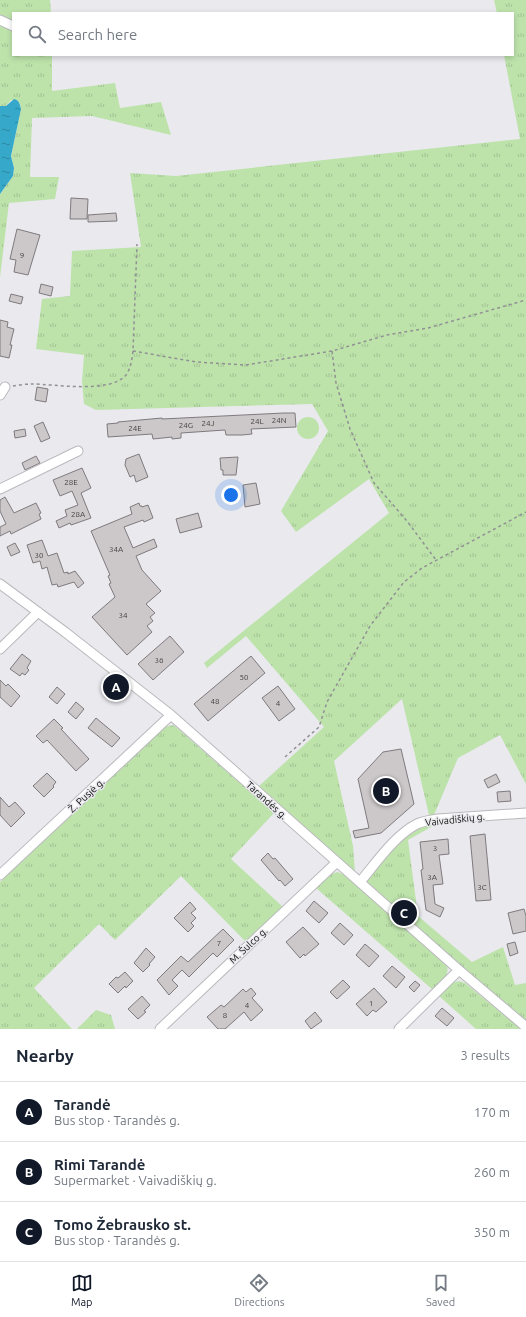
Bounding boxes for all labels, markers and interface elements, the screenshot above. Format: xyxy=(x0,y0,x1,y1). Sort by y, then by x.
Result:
search box xyxy=(12,12,514,56)
icon: search xyxy=(26,23,48,45)
text: Search here xyxy=(58,26,137,43)
house number: 9 xyxy=(20,251,24,260)
house number: 24N xyxy=(272,416,286,425)
house number: 24L xyxy=(250,417,264,426)
house number: 24J xyxy=(202,419,215,428)
house number: 24G xyxy=(179,421,193,430)
house number: 24E xyxy=(128,424,142,433)
house number: 28E xyxy=(64,478,78,487)
your location xyxy=(221,485,241,505)
house number: 28A xyxy=(71,510,86,519)
house number: 34A xyxy=(109,545,124,554)
house number: 30 xyxy=(34,551,44,560)
house number: 34 xyxy=(118,611,128,620)
house number: 36 xyxy=(154,656,164,665)
pin: A xyxy=(103,672,129,702)
house number: 50 xyxy=(239,673,249,682)
house number: 48 xyxy=(210,697,220,706)
house number: 4 xyxy=(276,699,281,708)
street label: Ž. Pusjė g. xyxy=(65,775,107,815)
pin: B xyxy=(373,776,399,806)
street label: Tarandės g. xyxy=(244,779,289,822)
street label: Vaivadiškių g. xyxy=(425,811,485,828)
house number: 3 xyxy=(433,844,437,853)
house number: 3A xyxy=(427,873,438,882)
house number: 3C xyxy=(477,883,487,892)
pin: C xyxy=(391,898,417,928)
street label: M. Šulco g. xyxy=(226,924,270,966)
house number: 7 xyxy=(217,939,221,948)
house number: 1 xyxy=(369,999,373,1008)
house number: 4 xyxy=(245,1001,250,1010)
house number: 8 xyxy=(223,1011,228,1020)
text: Nearby xyxy=(16,1046,74,1065)
text: 3 results xyxy=(460,1048,510,1062)
text: Tarandė xyxy=(54,1096,111,1113)
text: A xyxy=(24,1105,34,1119)
text: 170 m xyxy=(474,1105,510,1119)
text: Bus stop · Tarandės g. xyxy=(54,1113,180,1127)
text: Rimi Tarandė xyxy=(54,1156,145,1173)
text: B xyxy=(25,1165,33,1179)
text: 260 m xyxy=(474,1165,510,1179)
text: Supermarket · Vaivadiškių g. xyxy=(54,1173,217,1187)
text: Tomo Žebrausko st. xyxy=(54,1216,191,1233)
text: C xyxy=(25,1225,33,1239)
text: 350 m xyxy=(474,1225,510,1239)
text: Bus stop · Tarandės g. xyxy=(54,1233,180,1247)
tab: Map xyxy=(71,1272,93,1308)
tab: Directions xyxy=(234,1272,284,1308)
tab: Saved xyxy=(426,1272,455,1308)

